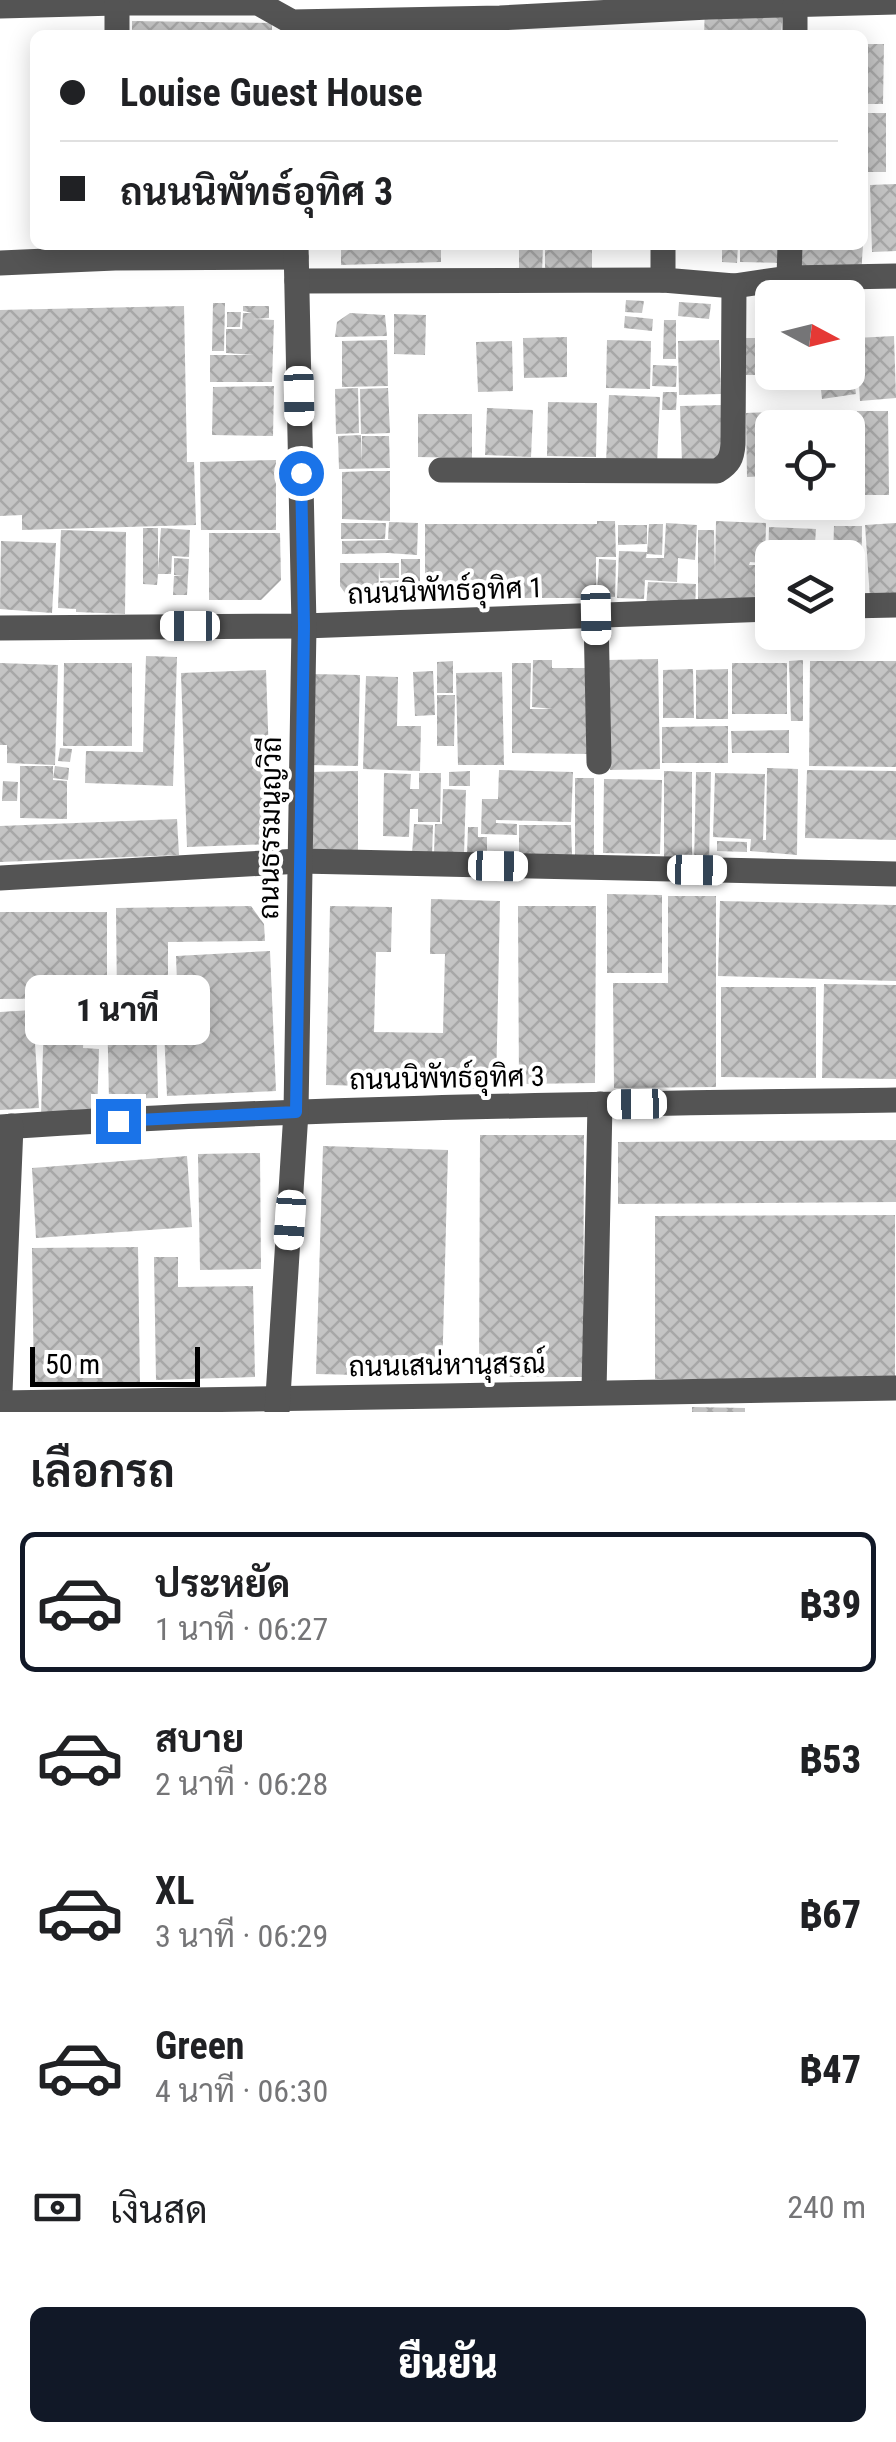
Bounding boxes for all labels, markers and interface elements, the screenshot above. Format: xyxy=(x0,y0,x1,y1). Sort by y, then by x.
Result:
text: Louise Guest House xyxy=(120,71,423,115)
text: ถนนนิพัทธ์อุทิศ 3 xyxy=(120,170,393,214)
north arrow xyxy=(755,280,865,390)
map controls xyxy=(755,280,865,650)
car xyxy=(283,366,315,426)
button: locate xyxy=(755,410,865,520)
route start xyxy=(279,451,324,496)
button: layers xyxy=(755,540,865,650)
street label: ถนนนิพัทธ์อุทิศ 1 xyxy=(347,568,543,614)
car xyxy=(580,585,612,645)
car xyxy=(160,611,220,641)
street label: ถนนธรรมนูญวิถี xyxy=(250,736,291,920)
car xyxy=(468,850,528,882)
car xyxy=(667,854,727,886)
callout: 1 นาที xyxy=(26,976,210,1046)
text: 1 นาที xyxy=(76,991,159,1029)
street label: ถนนนิพัทธ์อุทิศ 3 xyxy=(349,1057,545,1099)
car xyxy=(607,1088,667,1120)
route end xyxy=(96,1099,141,1144)
car xyxy=(273,1189,307,1251)
scale bar xyxy=(30,1342,200,1386)
street label: ถนนเสน่หานุสรณ์ xyxy=(348,1344,546,1386)
text: 50 m xyxy=(45,1348,100,1381)
text: เลือกรถ xyxy=(30,1445,175,1498)
icon: car xyxy=(35,1557,125,1647)
text: ประหยัด xyxy=(155,1562,290,1606)
text: ฿39 xyxy=(799,1583,861,1627)
text: 1 นาที · 06:27 xyxy=(155,1610,328,1648)
icon: car xyxy=(35,1712,125,1802)
text: สบาย xyxy=(155,1717,244,1761)
text: ฿53 xyxy=(799,1738,861,1782)
text: 2 นาที · 06:28 xyxy=(155,1765,328,1803)
icon: car xyxy=(35,1867,125,1957)
text: XL xyxy=(155,1869,194,1913)
text: ฿67 xyxy=(799,1893,861,1937)
text: 3 นาที · 06:29 xyxy=(155,1917,328,1955)
icon: car xyxy=(35,2022,125,2112)
text: Green xyxy=(155,2024,245,2068)
text: ฿47 xyxy=(799,2048,861,2092)
text: 4 นาที · 06:30 xyxy=(155,2072,328,2110)
icon: cash xyxy=(30,2180,85,2235)
text: เงินสด xyxy=(110,2188,208,2232)
text: 240 m xyxy=(787,2188,866,2226)
button: ยืนยัน xyxy=(30,2307,866,2422)

